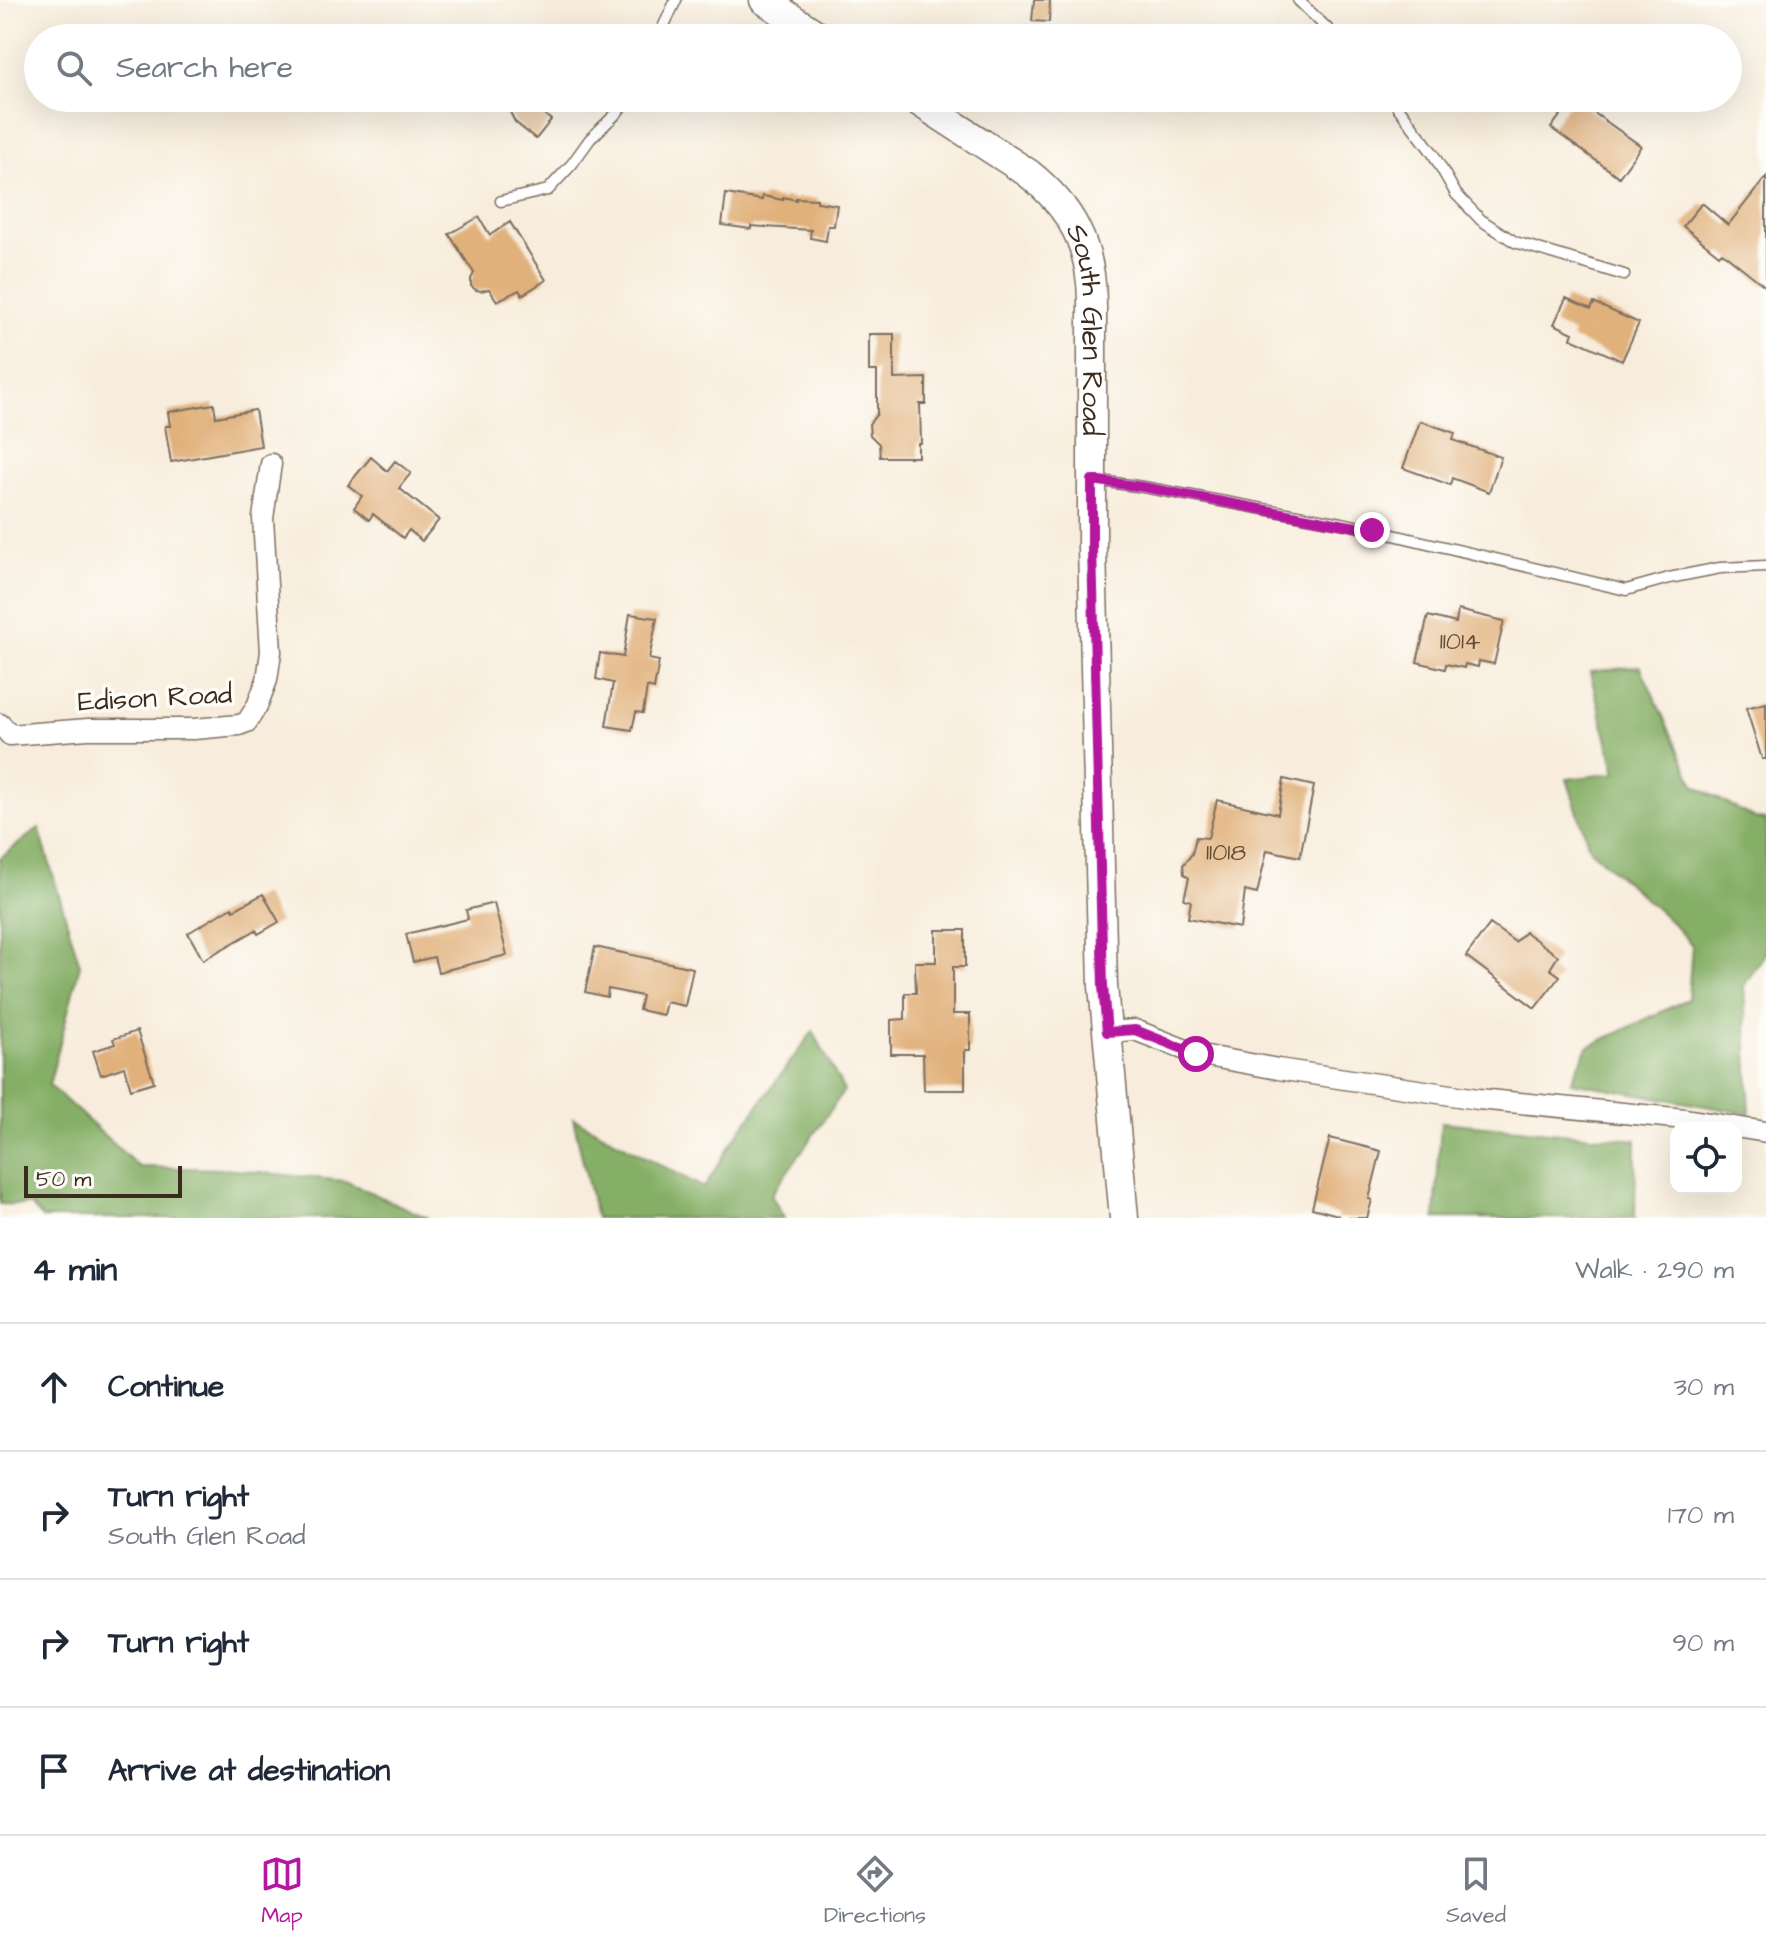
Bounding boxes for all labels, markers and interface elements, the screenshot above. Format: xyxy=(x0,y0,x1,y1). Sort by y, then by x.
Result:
search box xyxy=(24,24,1742,112)
icon: search xyxy=(52,46,96,90)
text: Search here xyxy=(116,47,293,89)
street label: South Glen Road xyxy=(1057,217,1112,435)
route end xyxy=(1354,512,1390,548)
house number: 11014 xyxy=(1440,625,1480,659)
street label: Edison Road xyxy=(77,674,233,722)
house number: 11018 xyxy=(1206,836,1246,870)
route start xyxy=(1178,1036,1214,1072)
map controls xyxy=(1670,1122,1742,1194)
button: locate xyxy=(1670,1122,1742,1194)
scale bar xyxy=(24,1162,182,1198)
text: 50 m xyxy=(36,1164,91,1195)
text: 4 min xyxy=(32,1246,117,1294)
text: Walk · 290 m xyxy=(1575,1252,1734,1288)
icon: ahead xyxy=(32,1365,76,1409)
text: Continue xyxy=(108,1366,224,1408)
text: 30 m xyxy=(1674,1369,1734,1405)
text: Turn right xyxy=(108,1476,249,1518)
icon: right xyxy=(32,1493,76,1537)
text: 170 m xyxy=(1668,1497,1734,1533)
text: South Glen Road xyxy=(108,1518,306,1554)
icon: right xyxy=(32,1621,76,1665)
text: Turn right xyxy=(108,1622,249,1664)
text: 90 m xyxy=(1672,1625,1734,1661)
icon: arrive xyxy=(32,1749,76,1793)
text: Arrive at destination xyxy=(108,1750,390,1792)
tab: Map xyxy=(260,1852,304,1931)
tab: Directions xyxy=(824,1852,926,1931)
tab: Saved xyxy=(1446,1852,1506,1931)

